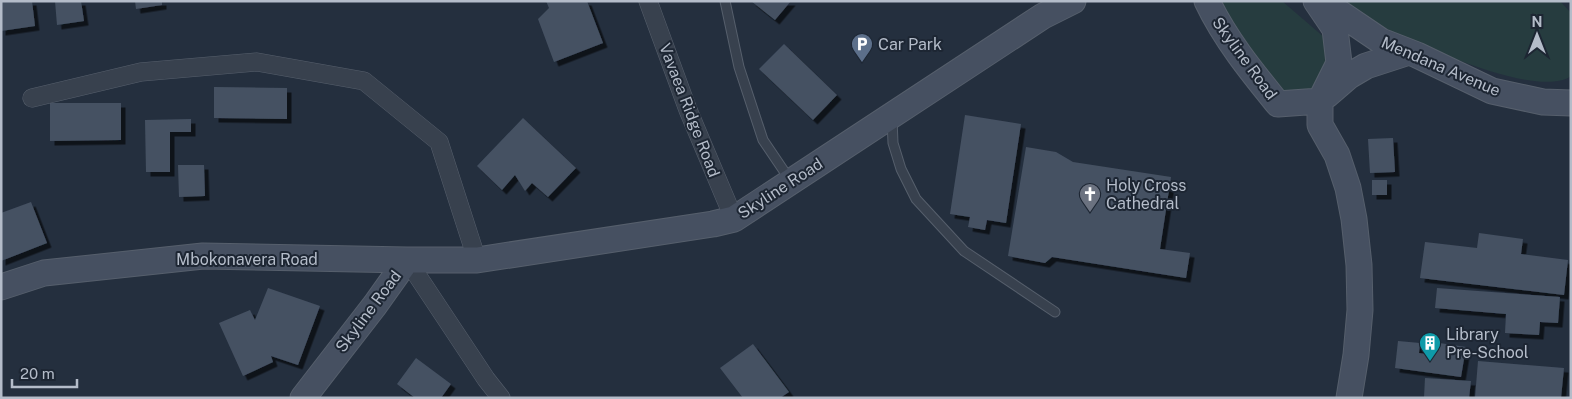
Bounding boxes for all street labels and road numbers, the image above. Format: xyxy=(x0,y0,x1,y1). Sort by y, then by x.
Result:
street label: Skyline Road xyxy=(1208,13,1281,103)
street label: Mendana Avenue xyxy=(1378,33,1503,100)
street label: Vavaea Ridge Road xyxy=(655,41,724,180)
street label: Skyline Road xyxy=(734,154,826,223)
street label: Mbokonavera Road xyxy=(176,250,318,269)
street label: Skyline Road xyxy=(332,267,405,356)

